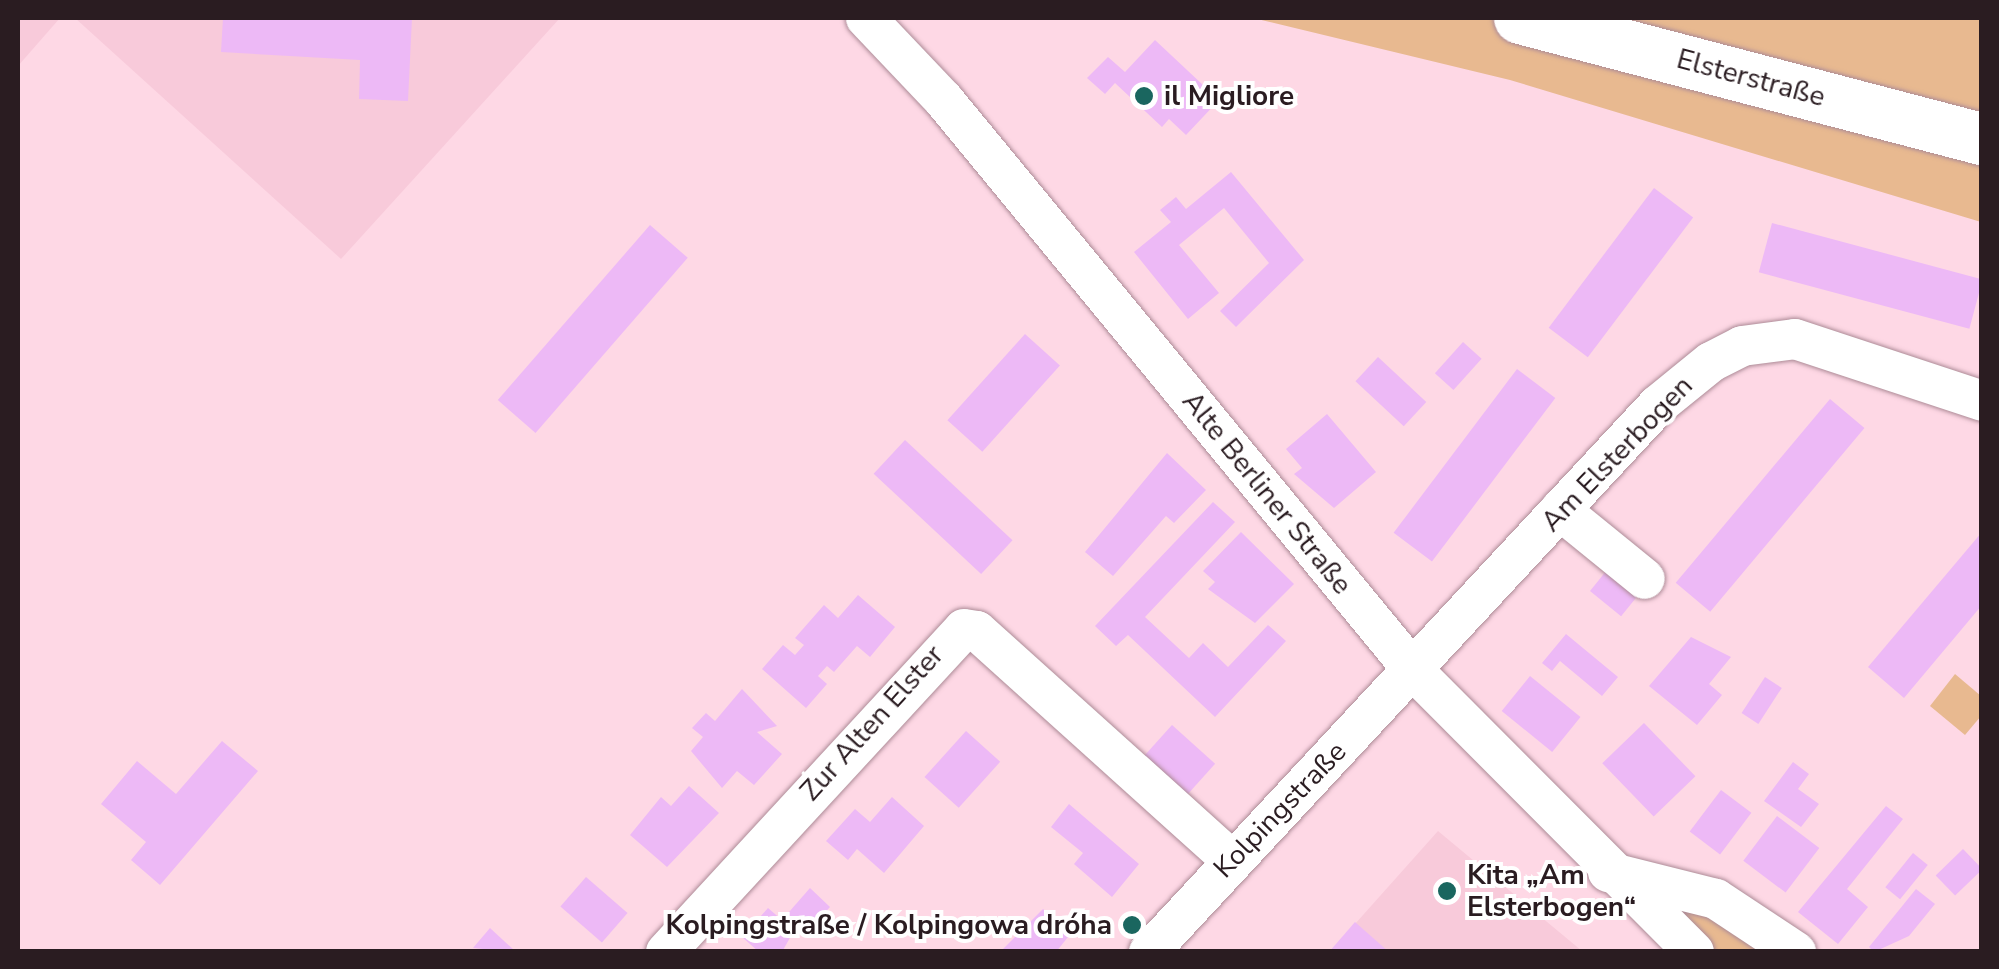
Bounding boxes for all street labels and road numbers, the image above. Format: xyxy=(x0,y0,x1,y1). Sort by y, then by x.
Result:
street label: Elsterstraße xyxy=(1673,42,1829,114)
street label: Am Elsterbogen xyxy=(1534,369,1700,539)
street label: Alte Berliner Straße xyxy=(1175,385,1359,601)
street label: Zur Alten Elster xyxy=(793,638,951,808)
street label: Kolpingstraße xyxy=(1207,735,1353,885)

